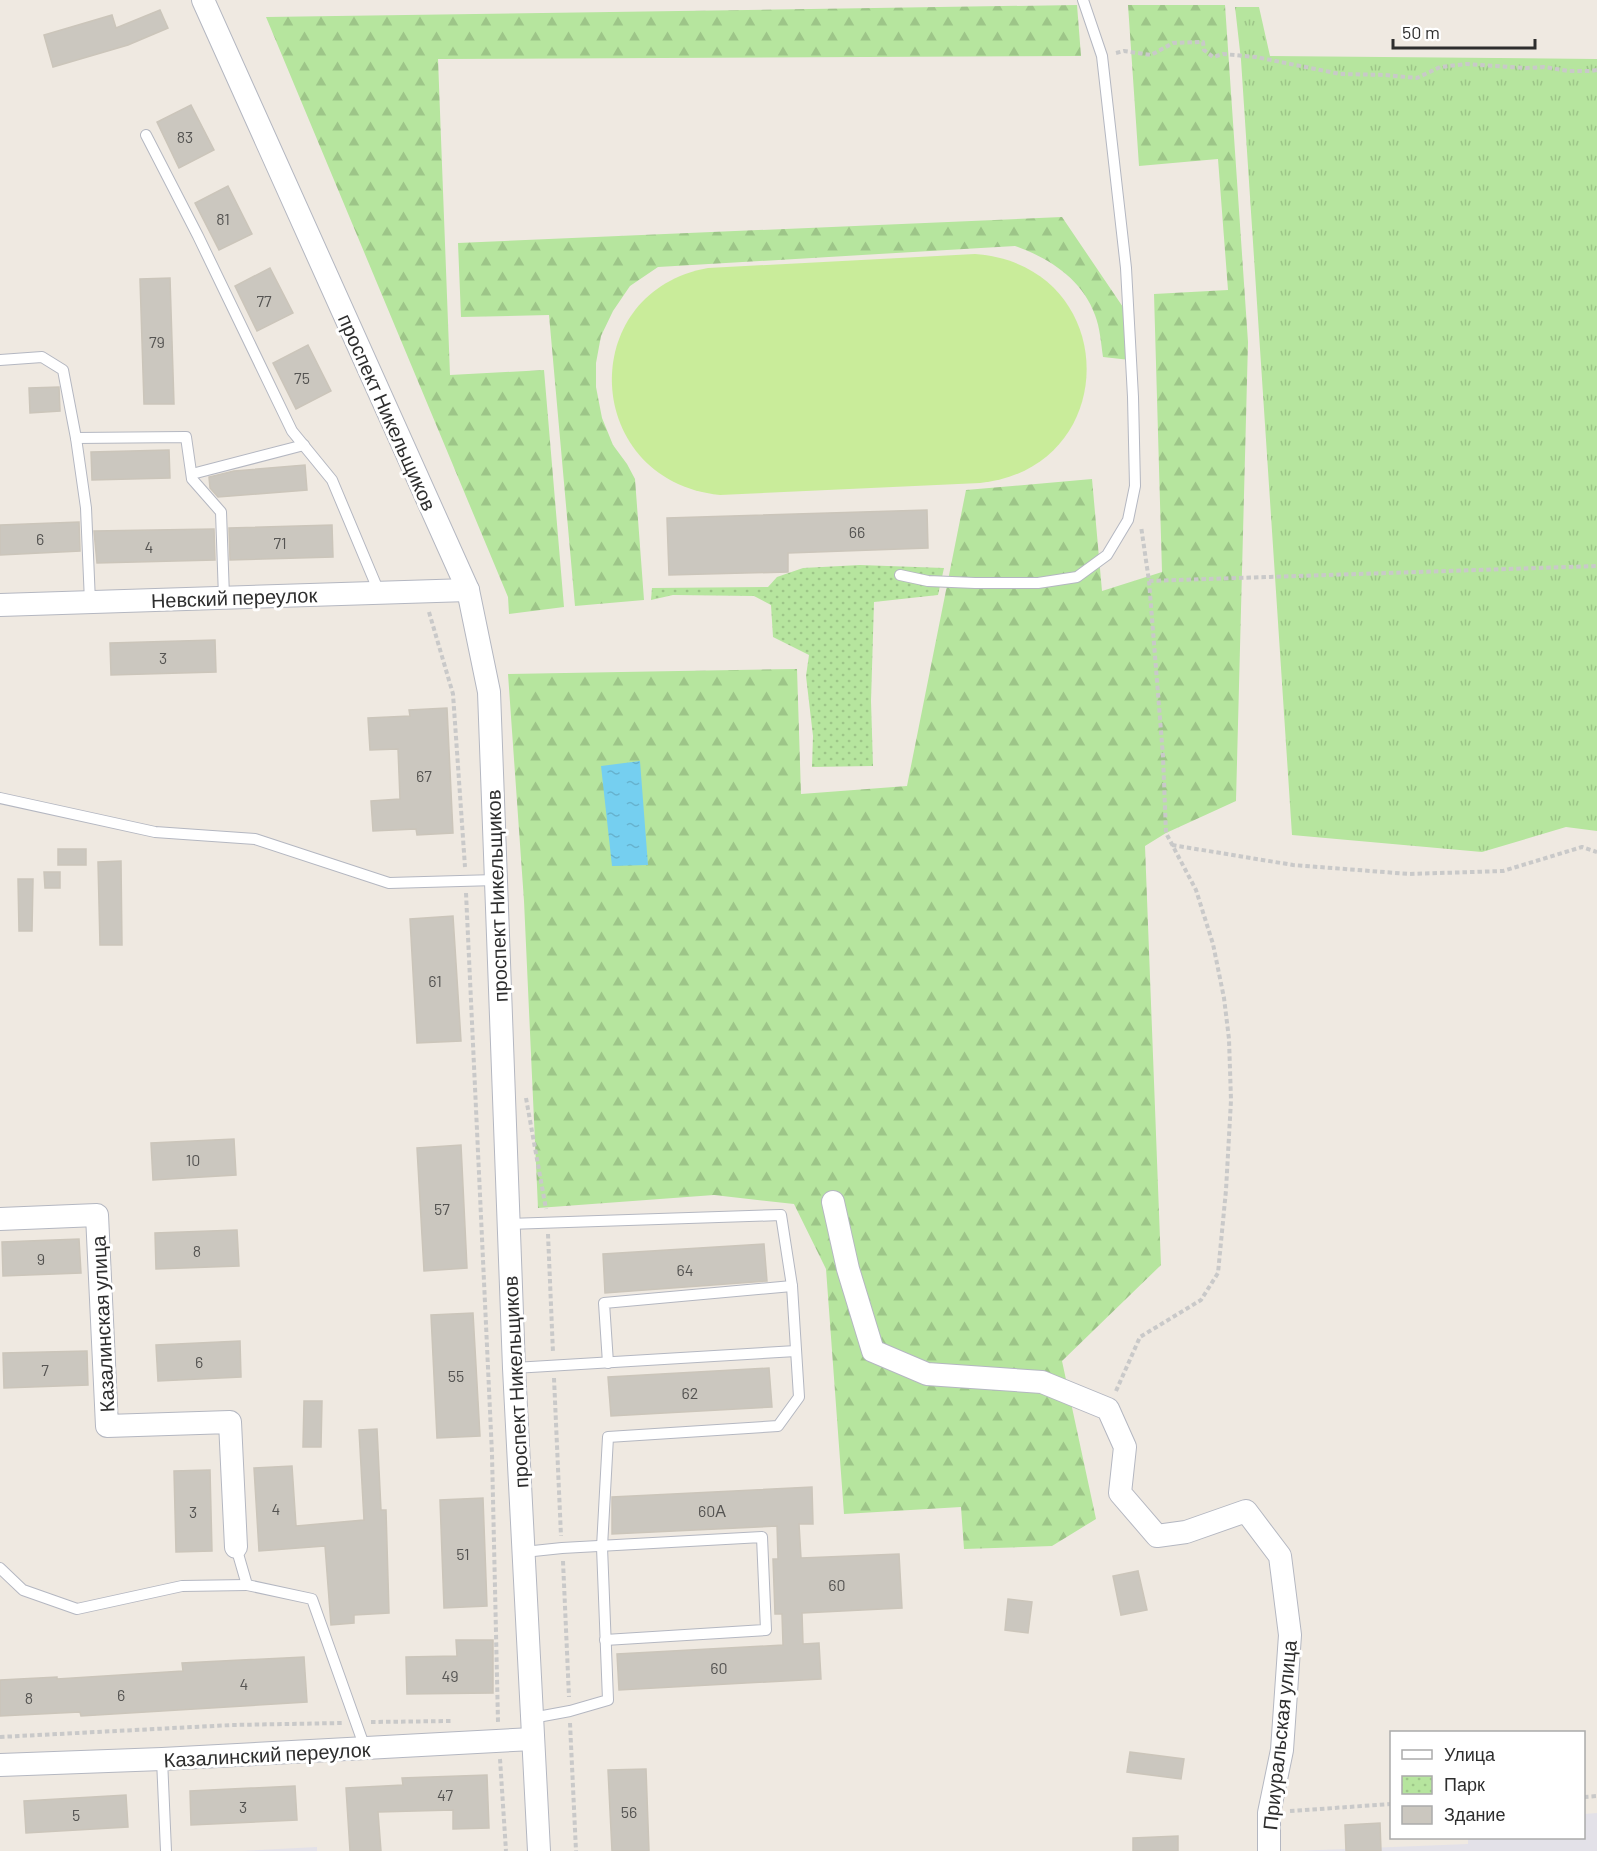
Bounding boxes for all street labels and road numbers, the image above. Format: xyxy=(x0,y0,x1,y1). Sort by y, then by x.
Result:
street label: проспект Никельщиков xyxy=(334,310,442,514)
street label: Невский переулок xyxy=(150,582,318,612)
street label: проспект Никельщиков xyxy=(480,789,512,1003)
street label: Казалинская улица xyxy=(85,1234,119,1413)
street label: проспект Никельщиков xyxy=(497,1275,533,1489)
street label: Приуральская улица xyxy=(1257,1638,1301,1831)
street label: Казалинский переулок xyxy=(163,1737,371,1771)

